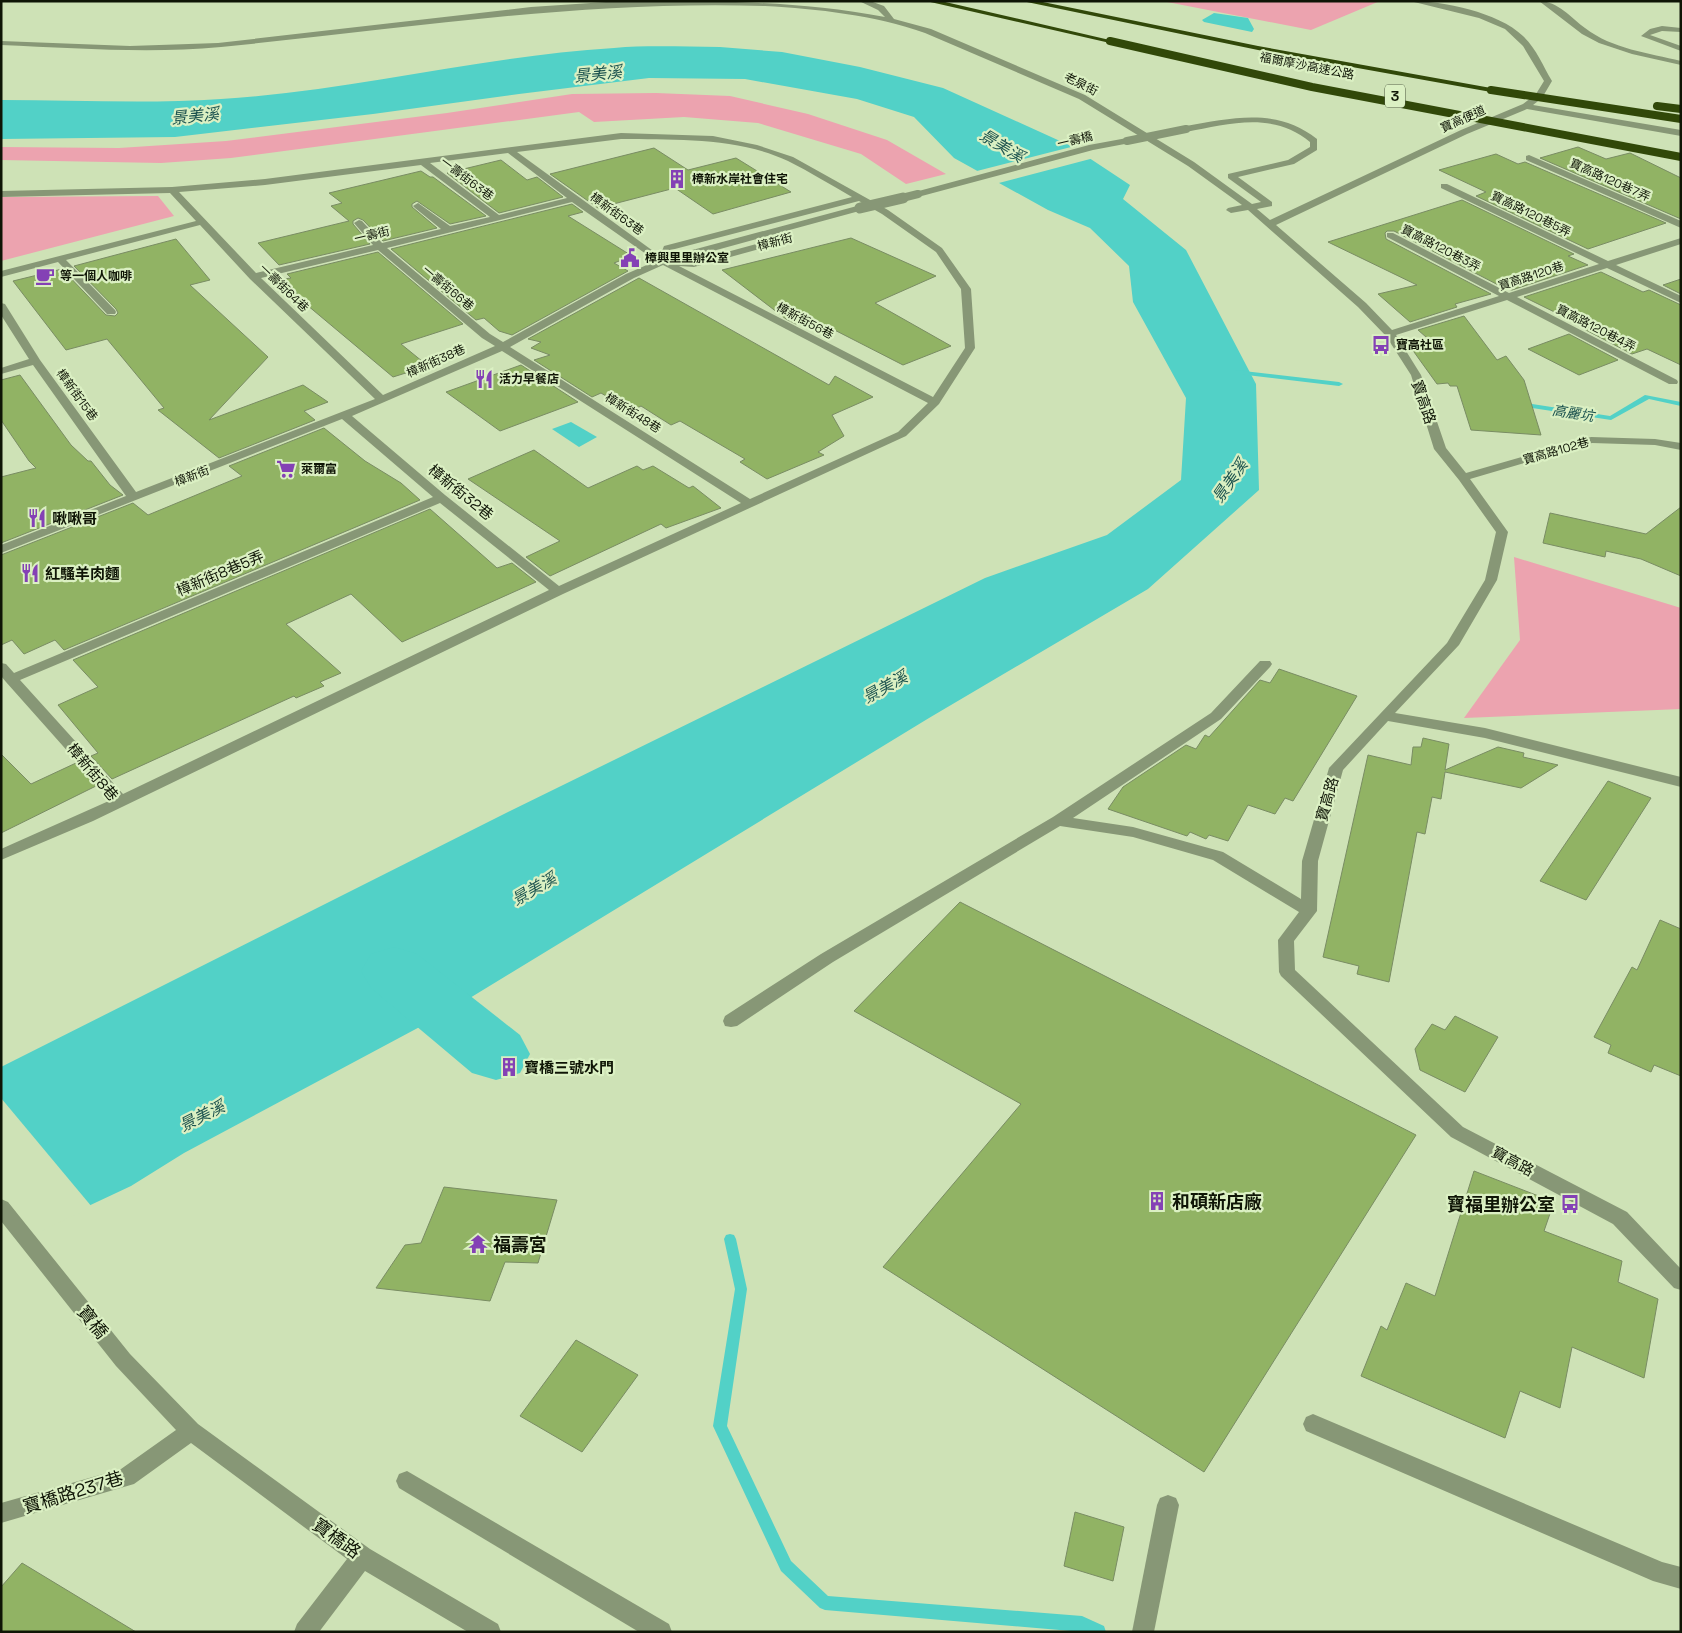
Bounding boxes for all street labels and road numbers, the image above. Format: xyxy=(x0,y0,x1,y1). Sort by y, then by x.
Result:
street label: 福爾摩沙高速公路 xyxy=(1258,49,1356,83)
street label: 老泉街 xyxy=(1061,69,1101,99)
road number: 3 xyxy=(1385,84,1405,108)
street label: 寶高便道 xyxy=(1438,102,1488,136)
street label: 一壽橋 xyxy=(1056,128,1094,152)
street label: 一壽街63巷 xyxy=(437,154,497,204)
street label: 寶高路120巷7弄 xyxy=(1567,155,1653,205)
street label: 寶高路120巷5弄 xyxy=(1488,188,1574,240)
street label: 樟新街63巷 xyxy=(587,189,647,239)
street label: 寶高路120巷3弄 xyxy=(1399,221,1483,275)
street label: 一壽街 xyxy=(353,223,391,247)
street label: 樟新街 xyxy=(756,230,794,254)
street label: 寶高路120巷 xyxy=(1496,258,1566,294)
street label: 一壽街64巷 xyxy=(256,260,312,316)
street label: 一壽街66巷 xyxy=(419,262,477,314)
street label: 樟新街56巷 xyxy=(774,299,836,343)
street label: 寶高路120巷4弄 xyxy=(1553,301,1639,355)
street label: 樟新街38巷 xyxy=(404,341,468,381)
street label: 樟新街15巷 xyxy=(53,366,101,424)
street label: 寶高路 xyxy=(1408,378,1440,426)
street label: 樟新街48巷 xyxy=(602,390,664,436)
street label: 寶高路102巷 xyxy=(1521,434,1591,468)
street label: 樟新街32巷 xyxy=(425,460,497,524)
street label: 樟新街 xyxy=(172,462,212,490)
street label: 樟新街8巷5弄 xyxy=(173,546,267,600)
street label: 樟新街8巷 xyxy=(63,739,123,805)
street label: 寶高路 xyxy=(1312,775,1342,823)
street label: 寶高路 xyxy=(1489,1142,1537,1180)
street label: 寶橋 xyxy=(73,1301,113,1343)
street label: 寶橋路237巷 xyxy=(20,1466,126,1518)
street label: 寶橋路 xyxy=(308,1513,366,1563)

